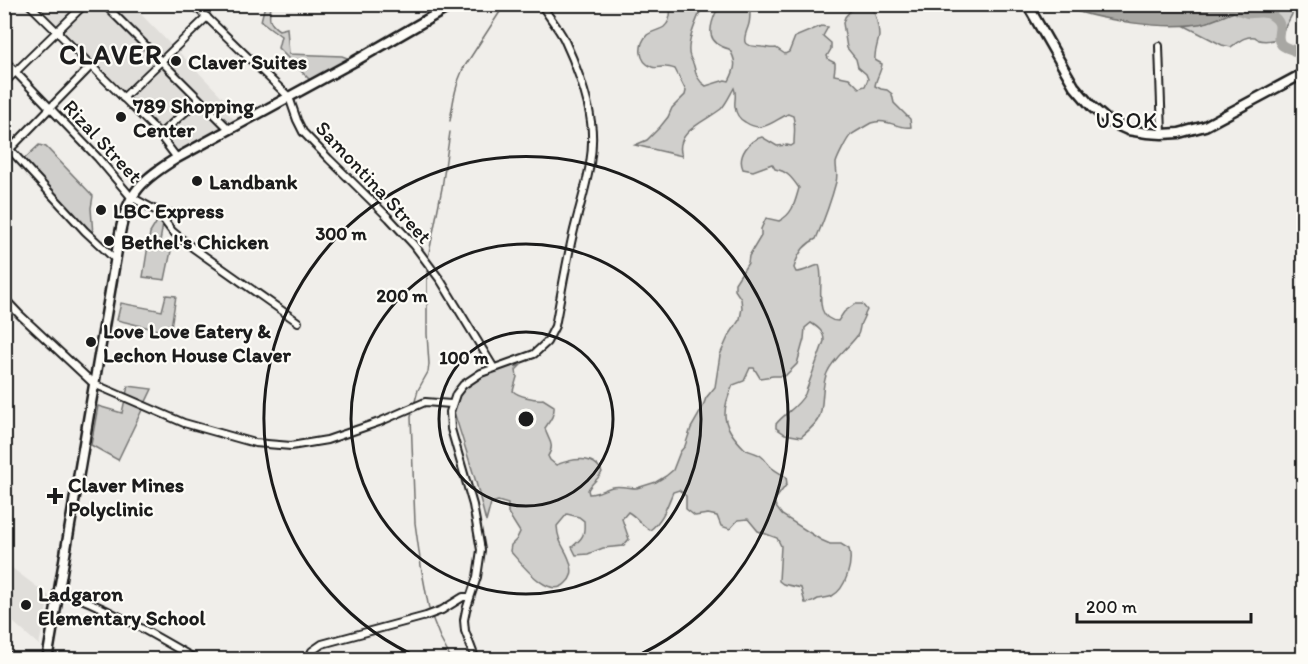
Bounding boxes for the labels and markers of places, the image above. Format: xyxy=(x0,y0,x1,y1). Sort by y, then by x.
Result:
place label: Claver Suites xyxy=(188,49,307,74)
marker: Claver Suites xyxy=(169,54,183,68)
place label: 789 Shopping Center xyxy=(132,93,254,142)
marker: 789 Shopping Center xyxy=(114,110,128,124)
place label: Landbank xyxy=(209,169,298,194)
marker: Landbank xyxy=(190,174,204,188)
place label: LBC Express xyxy=(113,198,224,224)
marker: LBC Express xyxy=(94,203,108,217)
place label: Bethel's Chicken xyxy=(121,229,269,254)
marker: Bethel's Chicken xyxy=(102,234,116,248)
place label: Love Love Eatery & Lechon House Claver xyxy=(103,318,291,367)
marker: Love Love Eatery & Lechon House Claver xyxy=(84,335,98,349)
centre of rings xyxy=(516,409,536,429)
place label: Claver Mines Polyclinic xyxy=(68,472,184,522)
marker: Claver Mines Polyclinic xyxy=(46,487,64,505)
place label: Ladgaron Elementary School xyxy=(38,581,207,631)
marker: Ladgaron Elementary School xyxy=(19,598,33,612)

